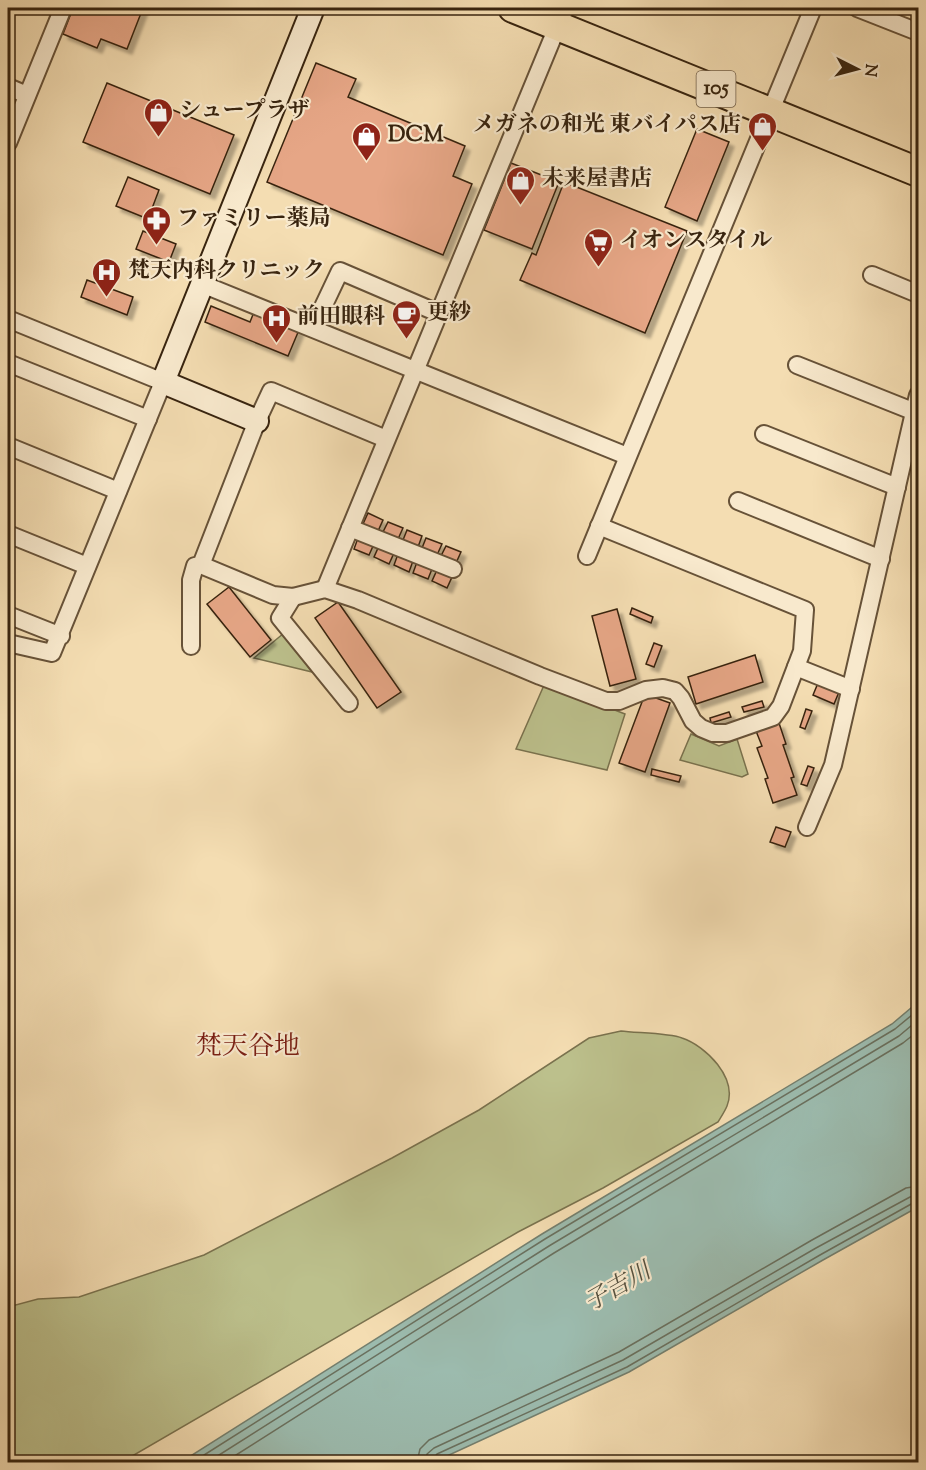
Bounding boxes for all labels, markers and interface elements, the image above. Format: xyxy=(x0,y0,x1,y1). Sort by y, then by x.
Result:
north arrow xyxy=(827,39,887,99)
text: N xyxy=(857,63,882,78)
road number: 105 xyxy=(696,71,736,107)
shop icon: シュープラザ xyxy=(142,96,174,138)
place label: シュープラザ xyxy=(179,96,309,128)
place label: メガネの和光 東バイパス店 xyxy=(473,110,741,142)
shop icon: メガネの和光 東バイパス店 xyxy=(746,110,778,152)
shop icon: DCM xyxy=(351,120,383,162)
place label: DCM xyxy=(388,120,444,152)
shop icon: 未来屋書店 xyxy=(505,164,537,206)
place label: 未来屋書店 xyxy=(542,164,652,196)
pharmacy icon: ファミリー薬局 xyxy=(140,204,172,246)
place label: ファミリー薬局 xyxy=(177,204,331,236)
supermarket icon: イオンスタイル xyxy=(583,226,615,268)
place label: イオンスタイル xyxy=(620,226,772,258)
hospital icon: 梵天内科クリニック xyxy=(91,256,123,298)
place label: 梵天内科クリニック xyxy=(128,256,325,288)
cafe icon: 更紗 xyxy=(390,298,422,340)
place label: 更紗 xyxy=(427,298,471,330)
hospital icon: 前田眼科 xyxy=(260,302,292,344)
place label: 前田眼科 xyxy=(297,302,385,334)
district label: 梵天谷地 xyxy=(196,1029,300,1066)
water label: 子吉川 xyxy=(578,1254,660,1321)

